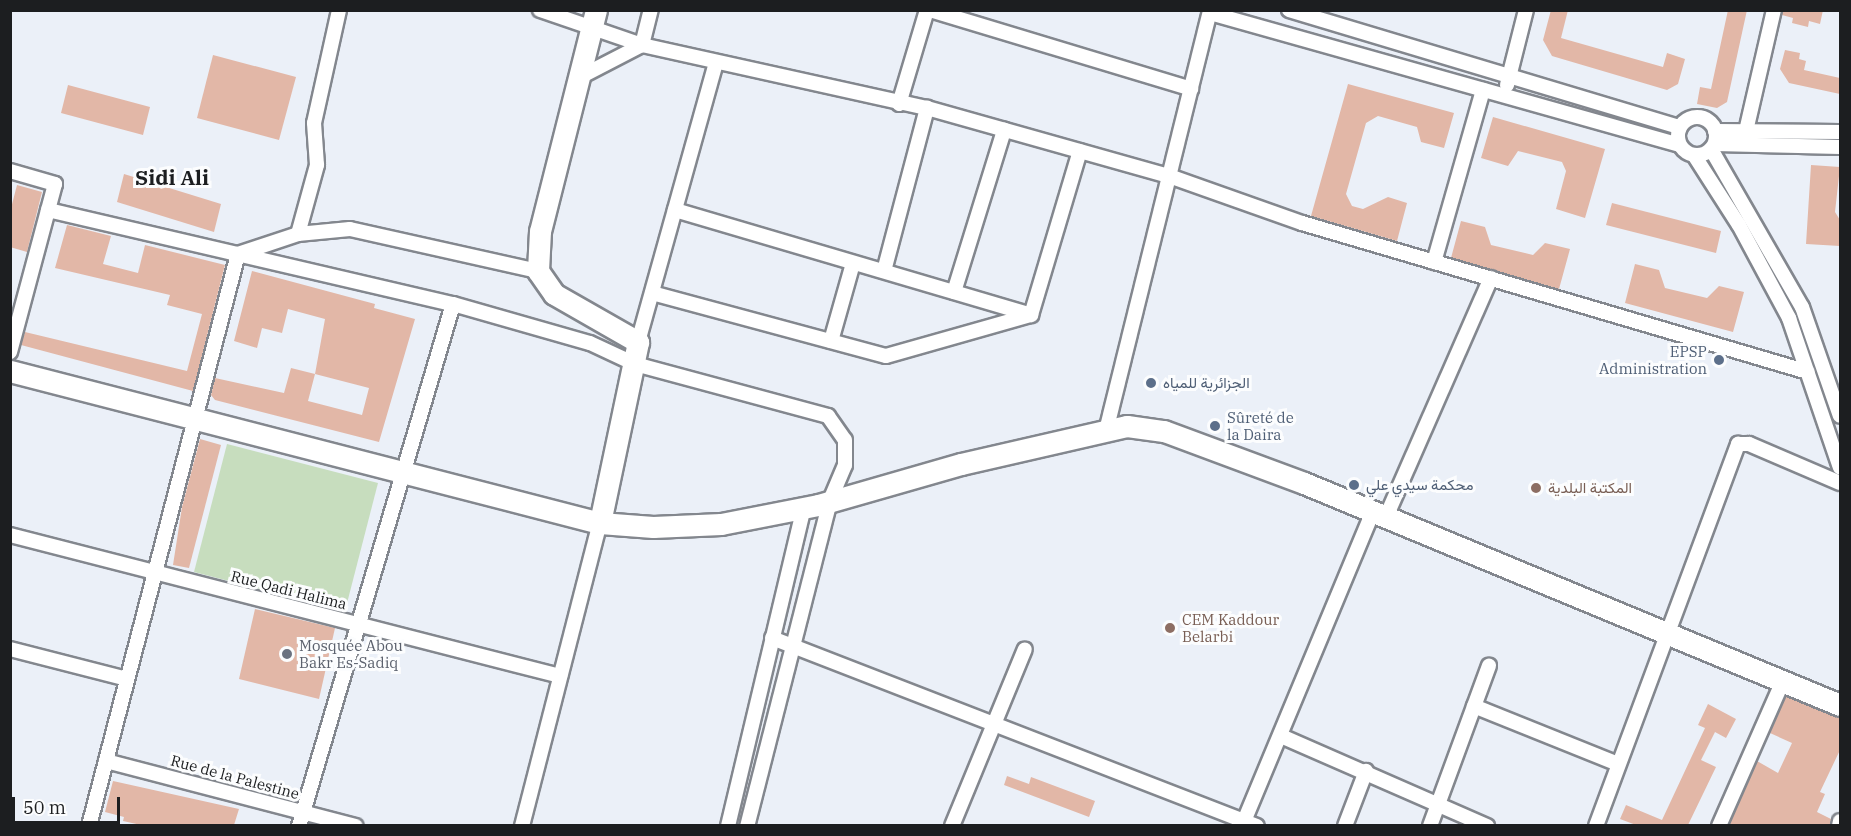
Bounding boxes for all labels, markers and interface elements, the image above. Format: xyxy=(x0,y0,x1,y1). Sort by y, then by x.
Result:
district label: Sidi Ali xyxy=(135,164,209,190)
place label: EPSP Administration xyxy=(1599,342,1707,377)
marker: EPSP Administration xyxy=(1712,353,1726,367)
place label: الجزائرية للمياه xyxy=(1163,374,1250,392)
marker: الجزائرية للمياه xyxy=(1144,376,1158,390)
place label: Sûreté de la Daira xyxy=(1227,408,1294,443)
marker: Sûreté de la Daira xyxy=(1208,419,1222,433)
place label: محكمة سيدي علي xyxy=(1366,476,1473,494)
marker: محكمة سيدي علي xyxy=(1347,478,1361,492)
place label: المكتبة البلدية xyxy=(1548,479,1632,497)
marker: المكتبة البلدية xyxy=(1529,481,1543,495)
street label: Rue Qadi Halima xyxy=(229,567,349,613)
place label: CEM Kaddour Belarbi xyxy=(1182,610,1279,645)
marker: CEM Kaddour Belarbi xyxy=(1163,621,1177,635)
place label: Mosquée Abou Bakr Es-Sadiq xyxy=(299,636,403,671)
marker: Mosquée Abou Bakr Es-Sadiq xyxy=(280,647,294,661)
street label: Rue de la Palestine xyxy=(169,751,301,803)
scale bar xyxy=(15,785,123,823)
text: 50 m xyxy=(23,796,66,819)

